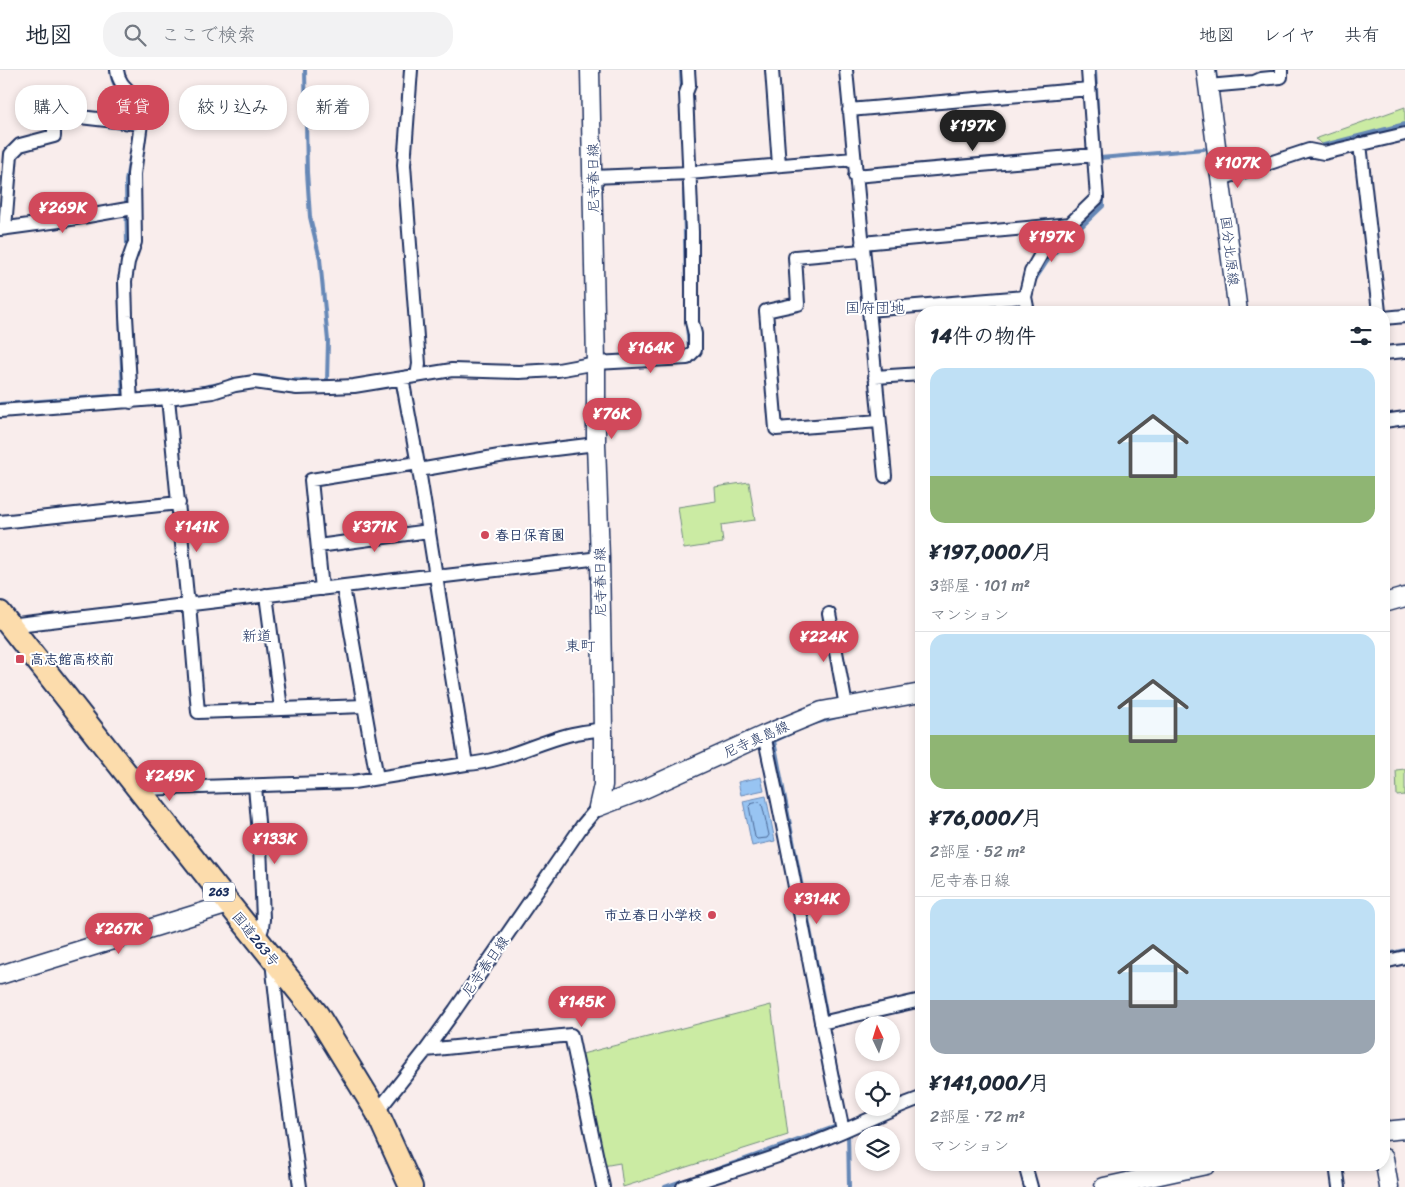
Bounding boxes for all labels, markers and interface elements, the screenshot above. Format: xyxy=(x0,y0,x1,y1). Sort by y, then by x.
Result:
search box xyxy=(103,12,453,57)
text: 地図 xyxy=(25,14,73,56)
text: ここで検索 xyxy=(161,18,256,51)
text: 地図 xyxy=(1199,19,1235,51)
text: レイヤ xyxy=(1263,19,1316,51)
text: 共有 xyxy=(1344,19,1380,51)
icon: search xyxy=(121,21,149,49)
chip: 購入 xyxy=(15,85,87,130)
chip: 賃貸 xyxy=(97,85,169,130)
chip: 絞り込み xyxy=(179,85,287,130)
chip: 新着 xyxy=(297,85,369,130)
pin: ¥197K xyxy=(938,109,1008,152)
text: ¥197K xyxy=(951,111,995,140)
street label: 尼寺春日線 xyxy=(580,143,607,213)
pin: ¥107K xyxy=(1203,146,1273,189)
text: ¥107K xyxy=(1216,148,1260,177)
pin: ¥269K xyxy=(28,191,98,234)
text: ¥269K xyxy=(40,193,86,222)
street label: 国分北原線 xyxy=(1213,215,1246,287)
pin: ¥197K xyxy=(1017,220,1087,263)
text: ¥197K xyxy=(1030,222,1074,251)
district label: 国府団地 xyxy=(845,295,905,321)
text: 14件の物件 xyxy=(930,317,1036,355)
icon: filters xyxy=(1347,322,1375,350)
pin: ¥164K xyxy=(616,332,686,374)
text: ¥164K xyxy=(629,333,673,362)
pin: ¥76K xyxy=(582,398,642,440)
text: ¥76K xyxy=(594,399,630,428)
icon: home xyxy=(1108,401,1198,491)
pin: ¥141K xyxy=(162,510,232,553)
pin: ¥371K xyxy=(340,510,410,553)
text: ¥141K xyxy=(176,512,218,541)
text: ¥371K xyxy=(353,512,397,541)
place label: 春日保育園 xyxy=(495,523,565,548)
marker: 春日保育園 xyxy=(479,529,491,541)
text: ¥197,000/月 xyxy=(930,533,1052,571)
street label: 尼寺春日線 xyxy=(587,547,614,617)
text: 3部屋 · 101 m² xyxy=(930,571,1030,600)
text: マンション xyxy=(930,600,1009,629)
pin: ¥224K xyxy=(789,620,859,663)
text: ¥224K xyxy=(800,622,848,651)
district label: 新道 xyxy=(242,623,272,649)
district label: 東町 xyxy=(565,633,596,659)
place label: 高志館高校前 xyxy=(30,647,114,672)
marker: 高志館高校前 xyxy=(14,653,26,665)
icon: home xyxy=(1108,666,1198,756)
street label: 尼寺真島線 xyxy=(719,714,793,765)
pin: ¥249K xyxy=(135,760,205,802)
text: ¥249K xyxy=(146,761,194,790)
text: ¥76,000/月 xyxy=(930,799,1042,837)
pin: ¥133K xyxy=(240,822,310,865)
text: ¥133K xyxy=(253,824,297,853)
text: 2部屋 · 52 m² xyxy=(930,837,1026,866)
text: 尼寺春日線 xyxy=(930,866,1010,895)
road number: 263 xyxy=(203,882,235,902)
pin: ¥314K xyxy=(782,882,852,925)
text: ¥314K xyxy=(795,884,839,913)
place label: 市立春日小学校 xyxy=(604,903,702,928)
street label: 国道263号 xyxy=(225,906,286,973)
marker: 市立春日小学校 xyxy=(706,909,718,921)
pin: ¥267K xyxy=(84,912,154,955)
text: ¥267K xyxy=(96,914,142,943)
street label: 尼寺春日線 xyxy=(455,930,516,1002)
icon: home xyxy=(1108,931,1198,1021)
pin: ¥145K xyxy=(547,986,617,1028)
text: ¥145K xyxy=(559,987,605,1016)
north arrow xyxy=(855,1016,900,1061)
map controls xyxy=(855,1016,900,1171)
text: ¥141,000/月 xyxy=(930,1064,1050,1102)
button: locate xyxy=(855,1071,900,1116)
text: 2部屋 · 72 m² xyxy=(930,1102,1025,1131)
button: layers xyxy=(855,1126,900,1171)
text: マンション xyxy=(930,1131,1009,1160)

